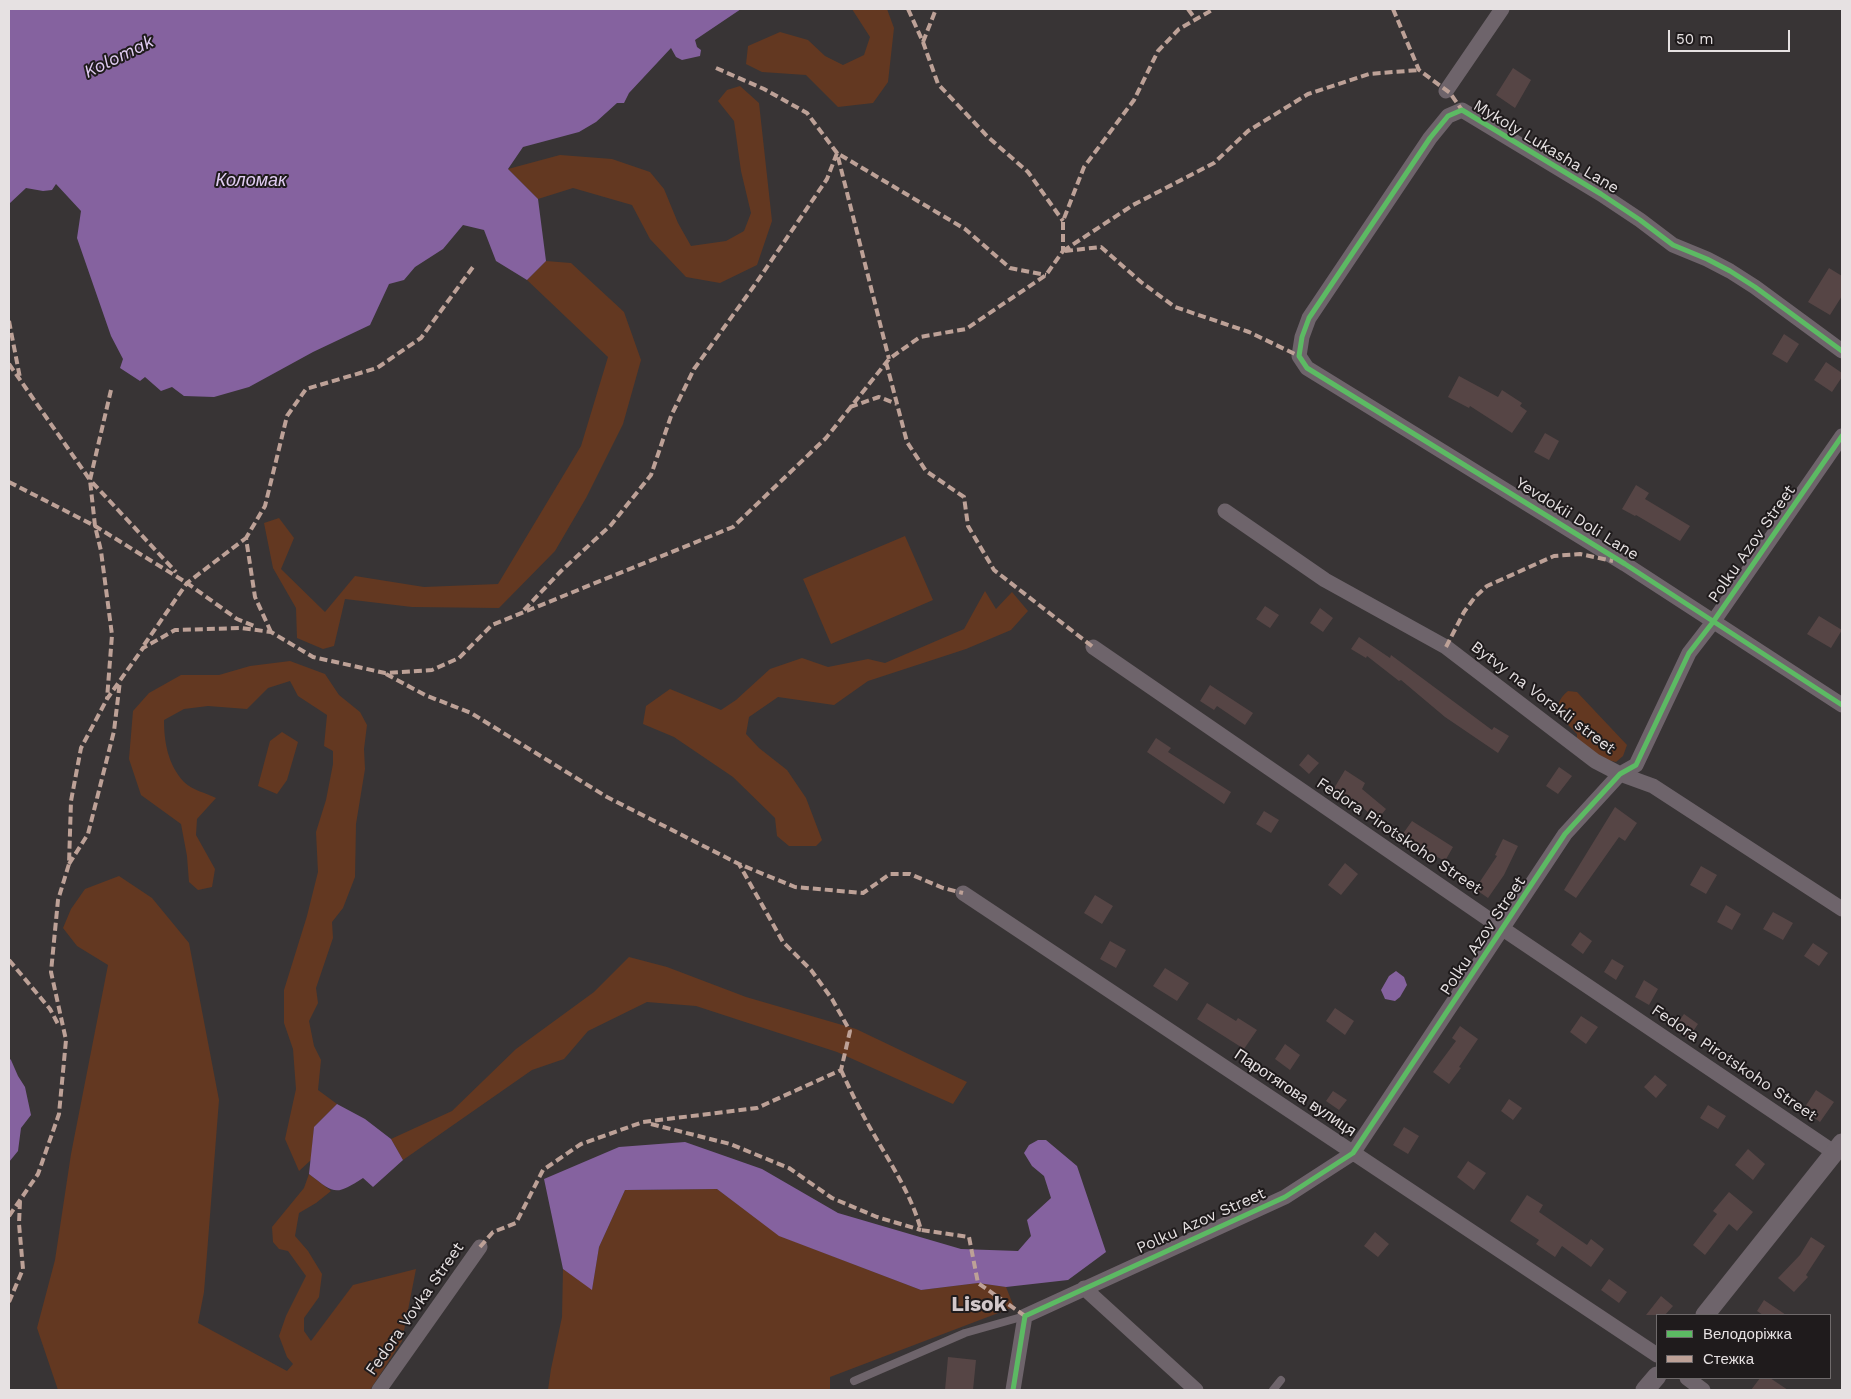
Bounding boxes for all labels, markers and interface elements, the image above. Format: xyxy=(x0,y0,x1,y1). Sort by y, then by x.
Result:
scale bar xyxy=(1671,20,1794,52)
text: 50 m xyxy=(1676,30,1713,48)
water label: Kolomak xyxy=(81,31,157,83)
street label: Mykoly Lukasha Lane xyxy=(1470,96,1622,198)
water label: Коломак xyxy=(215,170,287,192)
street label: Yevdokii Doli Lane xyxy=(1512,473,1642,565)
street label: Polku Azov Street xyxy=(1704,482,1800,606)
street label: Bytvy na Vorskli street xyxy=(1467,637,1619,759)
street label: Fedora Pirotskoho Street xyxy=(1313,774,1485,898)
street label: Polku Azov Street xyxy=(1436,873,1530,999)
street label: Fedora Pirotskoho Street xyxy=(1648,1001,1820,1125)
street label: Паротягова вулиця xyxy=(1230,1045,1360,1141)
street label: Polku Azov Street xyxy=(1134,1184,1268,1258)
street label: Fedora Vovka Street xyxy=(362,1239,468,1379)
district label: Lisok xyxy=(951,1292,1007,1318)
legend xyxy=(1656,1314,1831,1379)
text: Велодоріжка xyxy=(1703,1325,1792,1343)
text: Стежка xyxy=(1703,1350,1754,1368)

